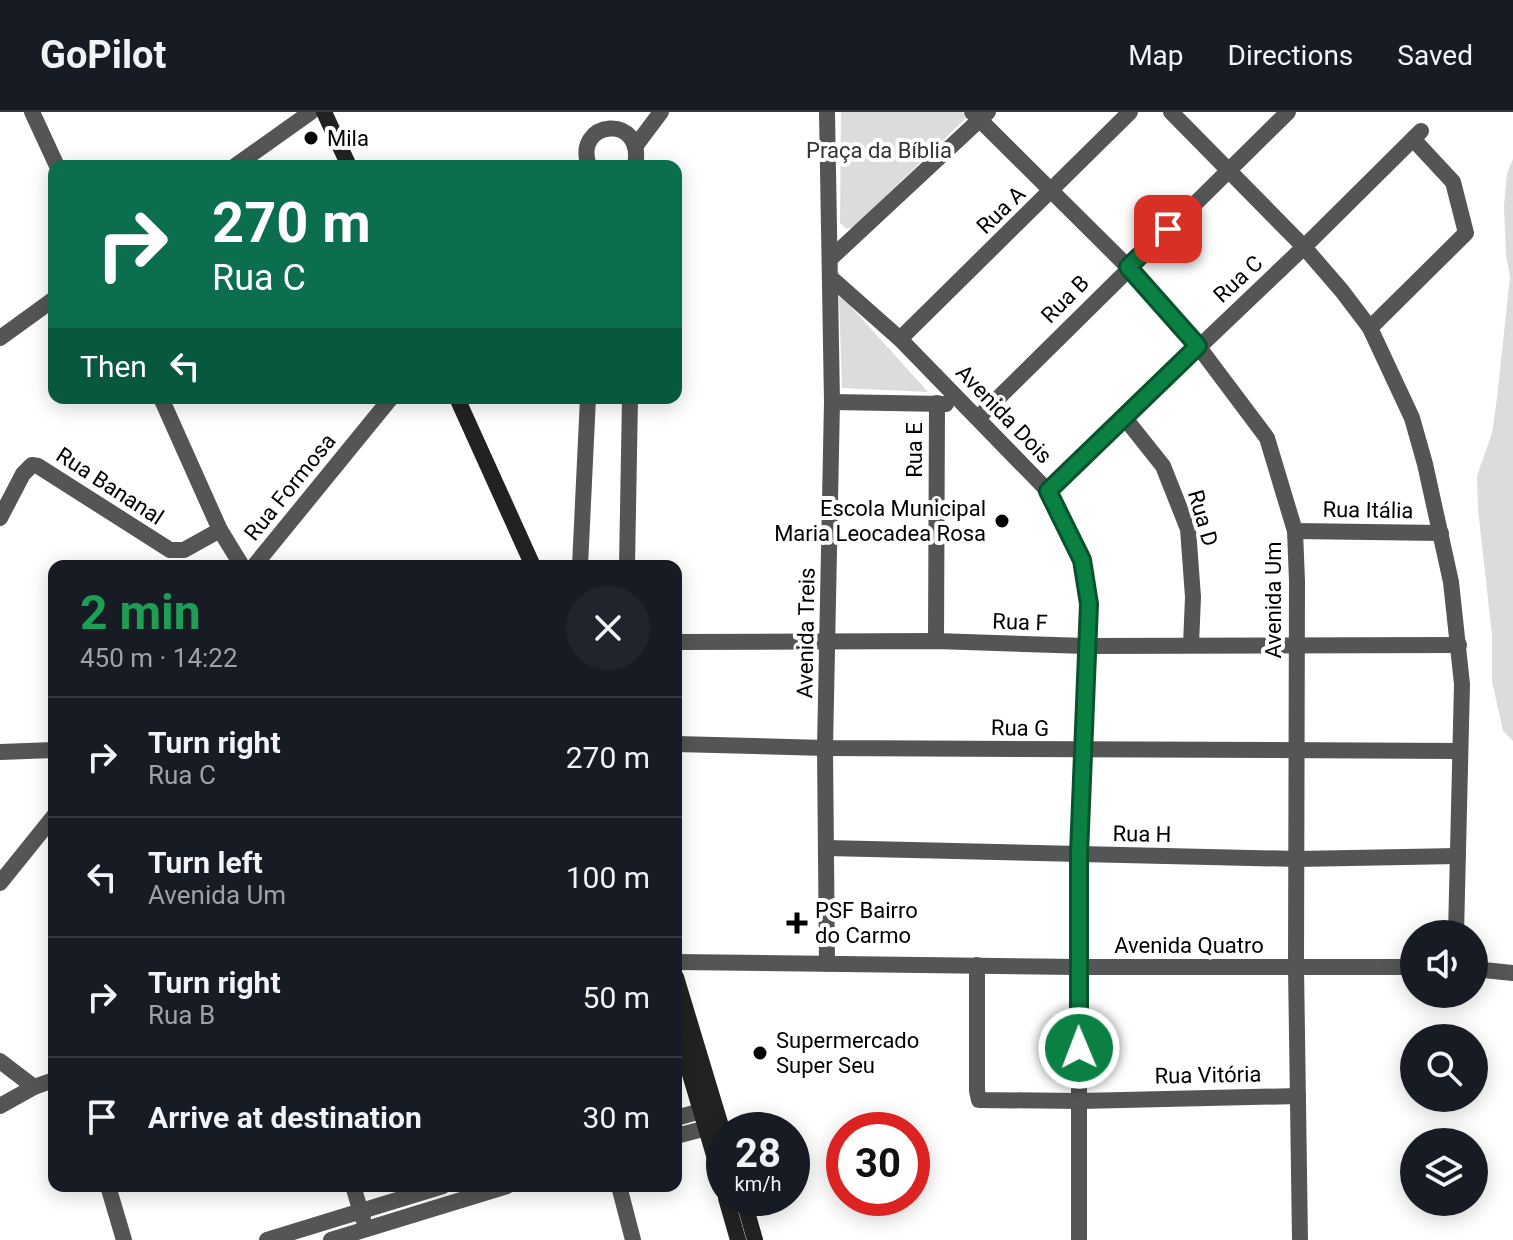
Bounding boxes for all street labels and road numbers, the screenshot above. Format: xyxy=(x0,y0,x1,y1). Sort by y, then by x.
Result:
street label: Rua A xyxy=(972,181,1031,239)
street label: Rua C xyxy=(1208,250,1268,308)
street label: Rua B xyxy=(1036,270,1094,328)
street label: Avenida Dois xyxy=(951,360,1057,468)
street label: Rua E xyxy=(902,422,927,478)
street label: Rua Formosa xyxy=(239,429,341,545)
street label: Rua Bananal xyxy=(52,442,168,530)
street label: Rua D xyxy=(1183,487,1223,549)
street label: Rua Itália xyxy=(1322,497,1414,523)
street label: Avenida Um xyxy=(1261,542,1286,658)
street label: Avenida Treis xyxy=(792,567,820,699)
street label: Rua F xyxy=(992,609,1048,635)
street label: Rua G xyxy=(991,715,1049,741)
street label: Rua H xyxy=(1112,821,1172,847)
street label: Avenida Quatro xyxy=(1114,933,1264,958)
street label: Rua Vitória xyxy=(1154,1062,1262,1088)

